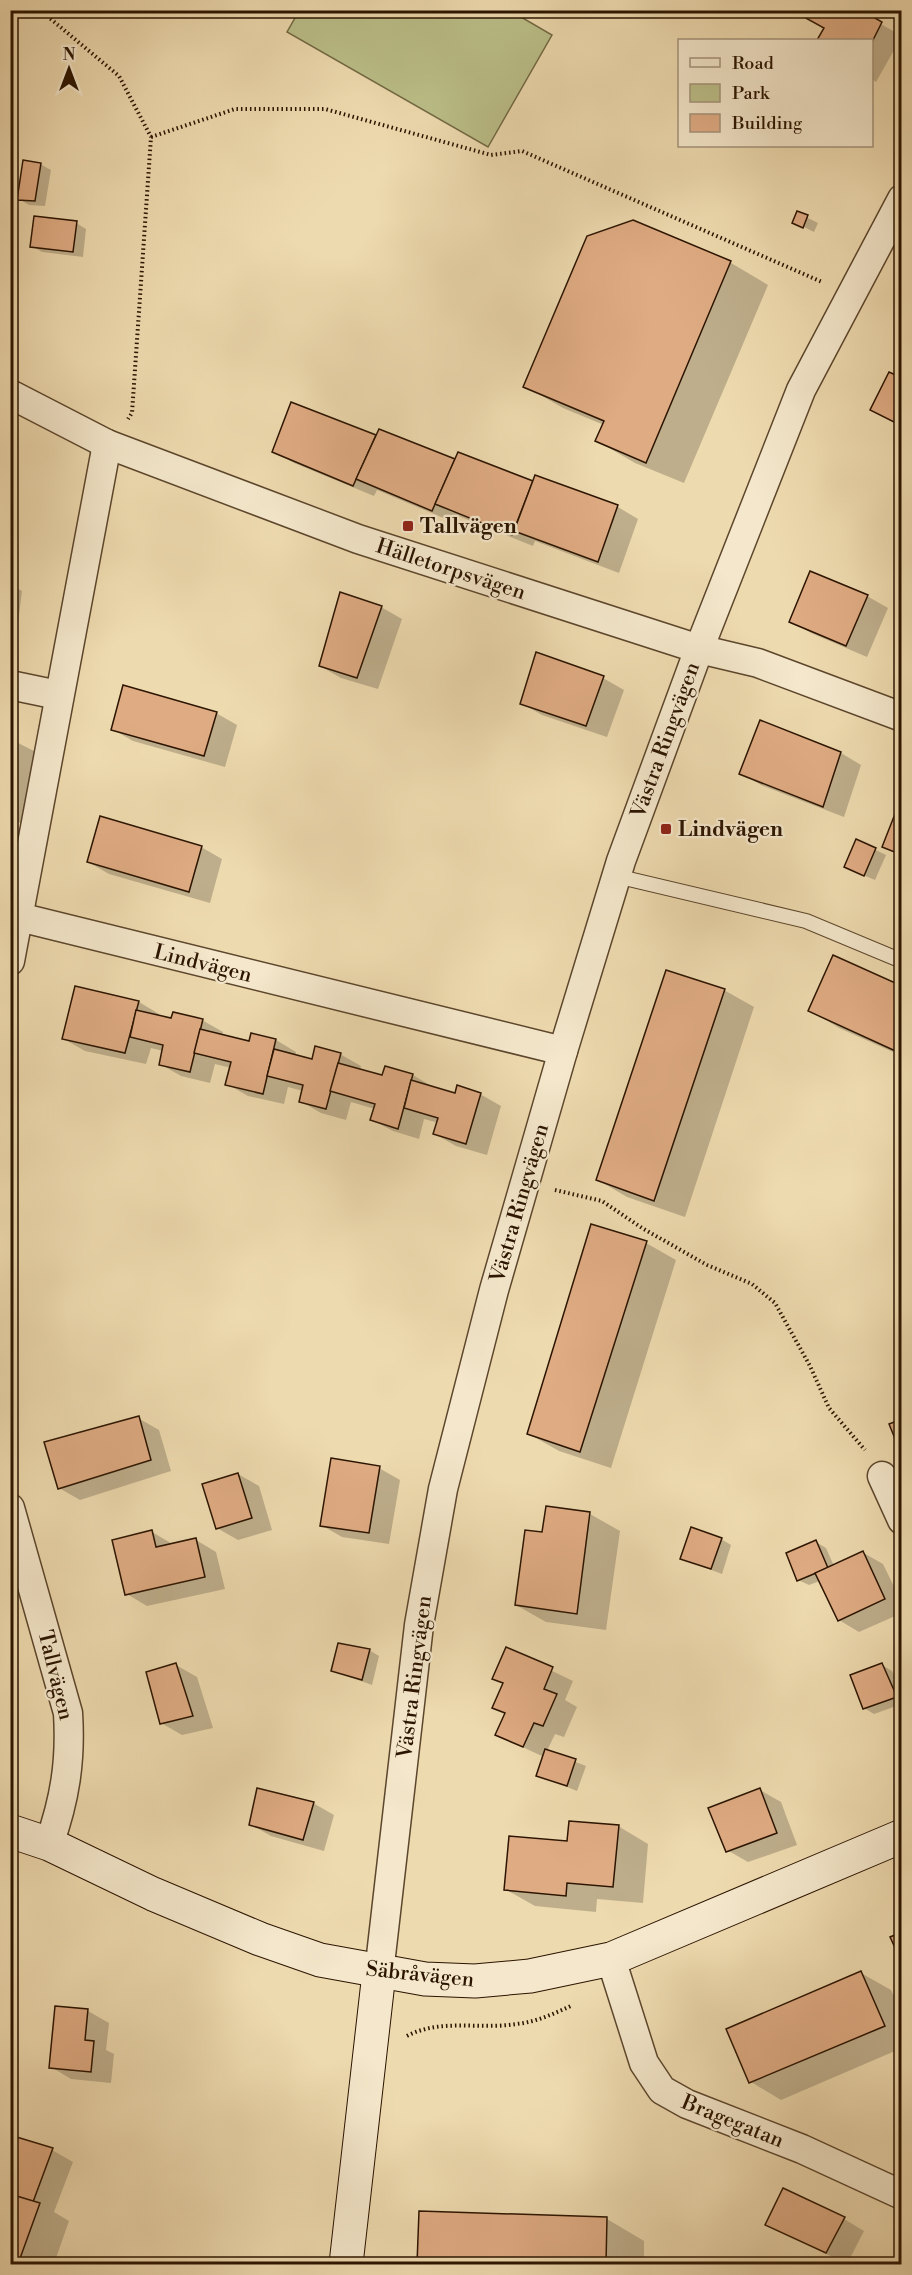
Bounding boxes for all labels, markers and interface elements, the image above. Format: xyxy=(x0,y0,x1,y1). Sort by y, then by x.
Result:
north arrow xyxy=(39,39,99,99)
legend xyxy=(678,39,873,147)
text: N xyxy=(63,45,76,65)
text: Road xyxy=(732,52,775,75)
text: Park xyxy=(732,82,771,105)
text: Building xyxy=(731,112,803,135)
place label: Tallvägen xyxy=(420,514,517,540)
marker: Tallvägen xyxy=(401,519,415,533)
street label: Hälletorpsvägen xyxy=(373,534,529,607)
street label: Västra Ringvägen xyxy=(625,658,706,823)
place label: Lindvägen xyxy=(678,817,783,843)
marker: Lindvägen xyxy=(659,822,673,836)
street label: Lindvägen xyxy=(151,939,255,989)
street label: Västra Ringvägen xyxy=(485,1120,555,1287)
street label: Västra Ringvägen xyxy=(392,1594,438,1761)
street label: Tallvägen xyxy=(31,1628,79,1723)
street label: Säbråvägen xyxy=(364,1956,476,1994)
street label: Bragegatan xyxy=(677,2089,788,2154)

